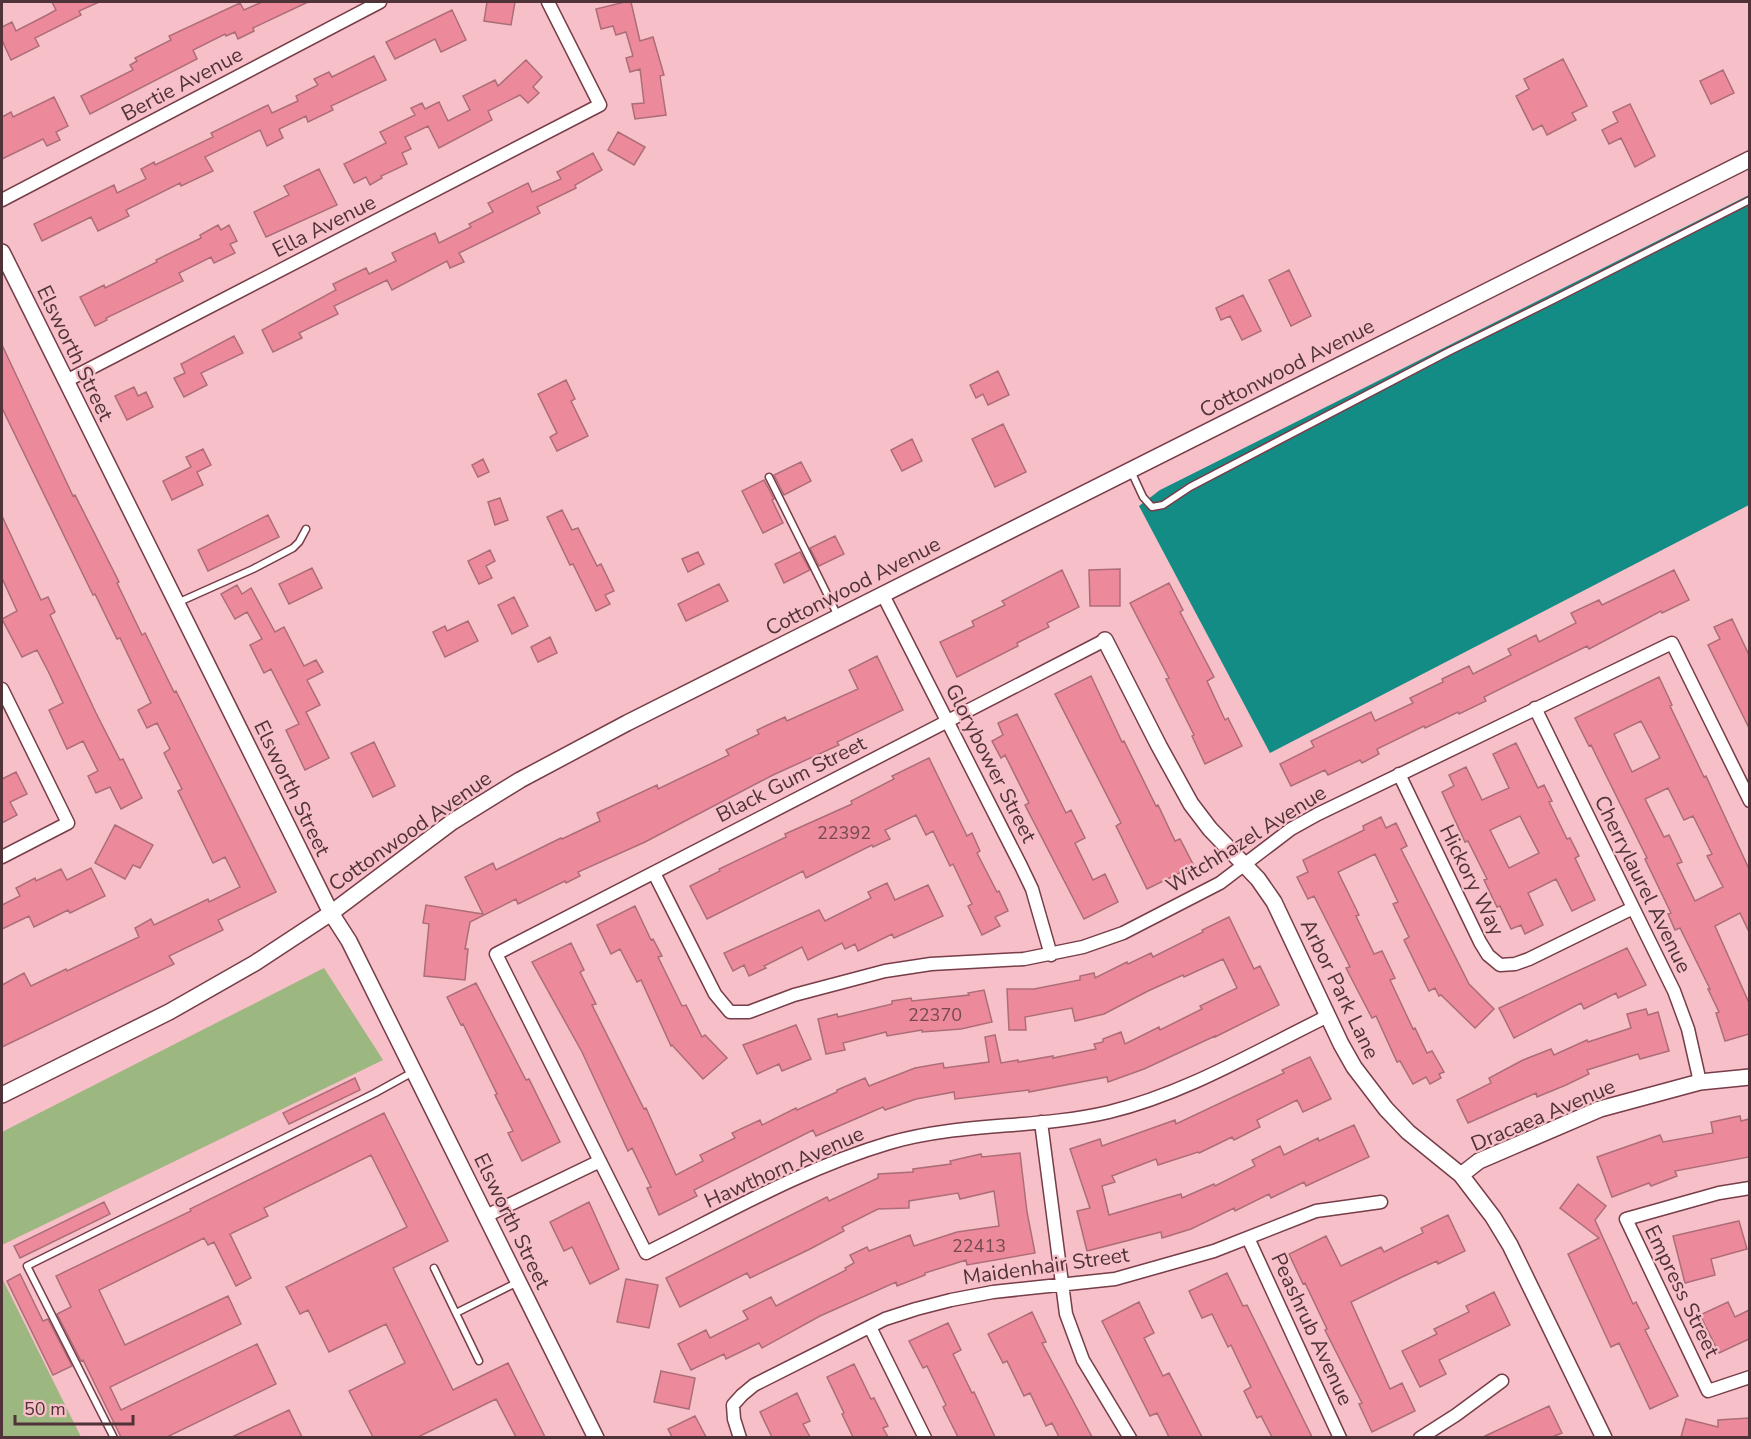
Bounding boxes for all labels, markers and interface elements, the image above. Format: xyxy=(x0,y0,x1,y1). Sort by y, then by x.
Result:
street label: Bertie Avenue xyxy=(116,40,248,128)
street label: Ella Avenue xyxy=(267,188,381,264)
street label: Elsworth Street xyxy=(30,281,120,426)
street label: Cottonwood Avenue xyxy=(1195,312,1379,424)
street label: Cottonwood Avenue xyxy=(761,530,945,642)
street label: Glorybower Street xyxy=(939,679,1043,848)
street label: Elsworth Street xyxy=(247,716,337,861)
street label: Black Gum Street xyxy=(711,729,871,829)
street label: Cottonwood Avenue xyxy=(323,764,497,898)
street label: Witchhazel Avenue xyxy=(1161,778,1331,900)
street label: Cherrylaurel Avenue xyxy=(1588,790,1698,978)
street label: Hickory Way xyxy=(1433,820,1511,941)
house number: 22392 xyxy=(817,821,871,845)
street label: Arbor Park Lane xyxy=(1294,914,1386,1064)
house number: 22370 xyxy=(908,1003,962,1027)
street label: Dracaea Avenue xyxy=(1467,1072,1619,1158)
street label: Hawthorn Avenue xyxy=(700,1119,868,1215)
street label: Elsworth Street xyxy=(467,1149,557,1294)
street label: Empress Street xyxy=(1638,1220,1726,1362)
house number: 22413 xyxy=(952,1234,1006,1258)
street label: Maidenhair Street xyxy=(961,1240,1131,1292)
street label: Peashrub Avenue xyxy=(1264,1248,1360,1410)
scale bar xyxy=(15,1388,134,1426)
text: 50 m xyxy=(24,1397,66,1421)

